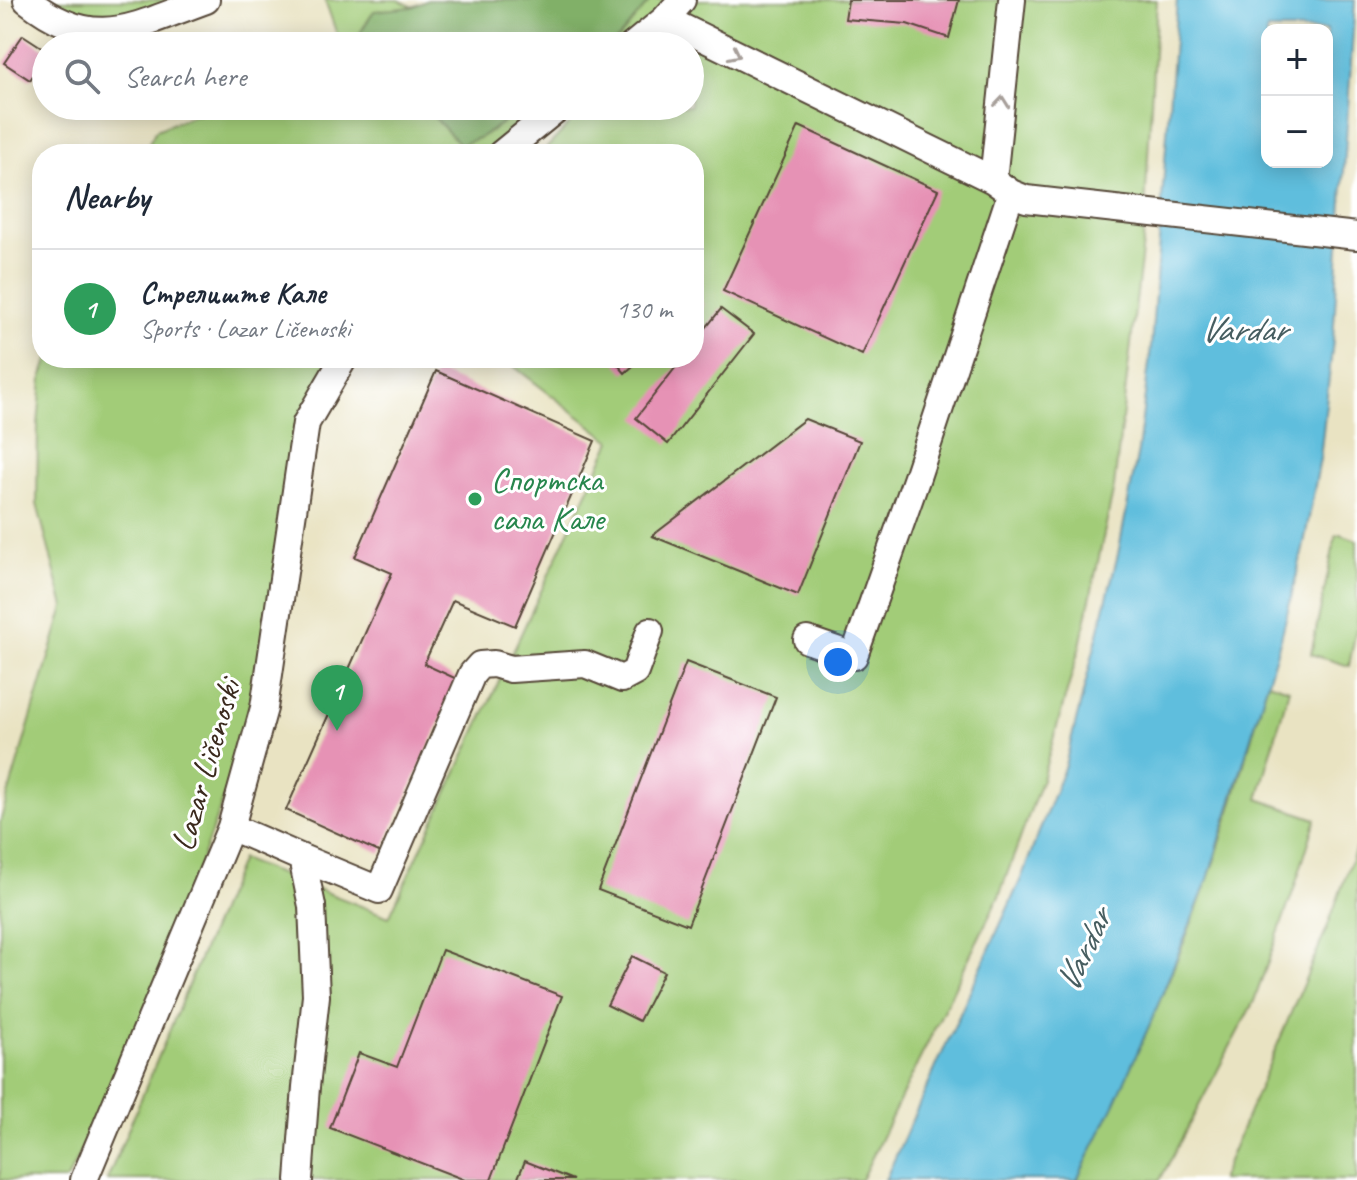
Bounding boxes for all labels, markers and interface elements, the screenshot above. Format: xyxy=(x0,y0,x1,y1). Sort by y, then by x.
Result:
map controls xyxy=(1261,24,1333,168)
button: + xyxy=(1261,24,1333,96)
search box xyxy=(32,32,704,120)
one-way arrow xyxy=(727,44,741,60)
icon: search xyxy=(60,54,104,98)
text: Search here xyxy=(124,57,246,95)
one-way arrow xyxy=(993,95,1010,108)
button: − xyxy=(1261,96,1333,168)
text: Nearby xyxy=(64,175,150,218)
text: Стрелиште Кале xyxy=(140,274,326,312)
text: 1 xyxy=(84,293,96,326)
text: 130 m xyxy=(616,293,672,326)
water label: Vardar xyxy=(1200,306,1292,352)
text: Sports · Lazar Ličenoski xyxy=(140,312,350,345)
place label: Спортска сала Кале xyxy=(491,458,607,540)
marker: Спортска сала Кале xyxy=(466,490,484,508)
your location xyxy=(818,642,858,682)
pin: 1 xyxy=(311,665,363,731)
street label: Lazar Ličenoski xyxy=(161,670,252,856)
water label: Vardar xyxy=(1044,896,1124,999)

